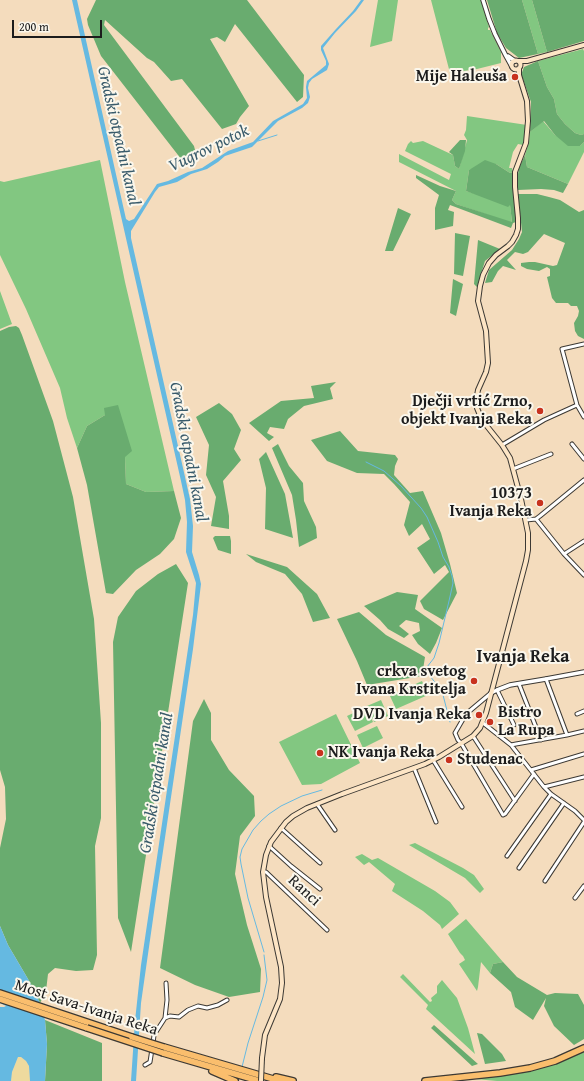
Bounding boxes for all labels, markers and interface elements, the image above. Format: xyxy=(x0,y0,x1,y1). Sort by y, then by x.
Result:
scale bar xyxy=(14,12,104,38)
text: 200 m xyxy=(19,18,49,35)
water label: Gradski otpadni kanal xyxy=(92,65,144,207)
place label: Mije Haleuša xyxy=(416,67,507,87)
marker: Mije Haleuša xyxy=(510,72,520,82)
water label: Vugrov potok xyxy=(166,121,252,177)
water label: Gradski otpadni kanal xyxy=(164,380,212,524)
place label: Dječji vrtić Zrno, objekt Ivanja Reka xyxy=(401,392,532,430)
marker: Dječji vrtić Zrno, objekt Ivanja Reka xyxy=(535,406,545,416)
place label: 10373 Ivanja Reka xyxy=(450,484,532,522)
marker: 10373 Ivanja Reka xyxy=(535,498,545,508)
district label: Ivanja Reka xyxy=(477,646,569,668)
place label: crkva svetog Ivana Krstitelja xyxy=(356,662,466,700)
marker: crkva svetog Ivana Krstitelja xyxy=(469,676,479,686)
place label: Bistro La Rupa xyxy=(498,703,554,741)
place label: DVD Ivanja Reka xyxy=(353,705,471,725)
marker: DVD Ivanja Reka xyxy=(474,710,484,720)
water label: Gradski otpadni kanal xyxy=(136,711,178,855)
marker: Bistro La Rupa xyxy=(485,717,495,727)
place label: NK Ivanja Reka xyxy=(328,743,435,763)
marker: NK Ivanja Reka xyxy=(315,748,325,758)
place label: Studenac xyxy=(457,750,523,770)
marker: Studenac xyxy=(444,755,454,765)
street label: Ranci xyxy=(284,871,324,911)
street label: Most Sava-Ivanja Reka xyxy=(12,976,160,1040)

